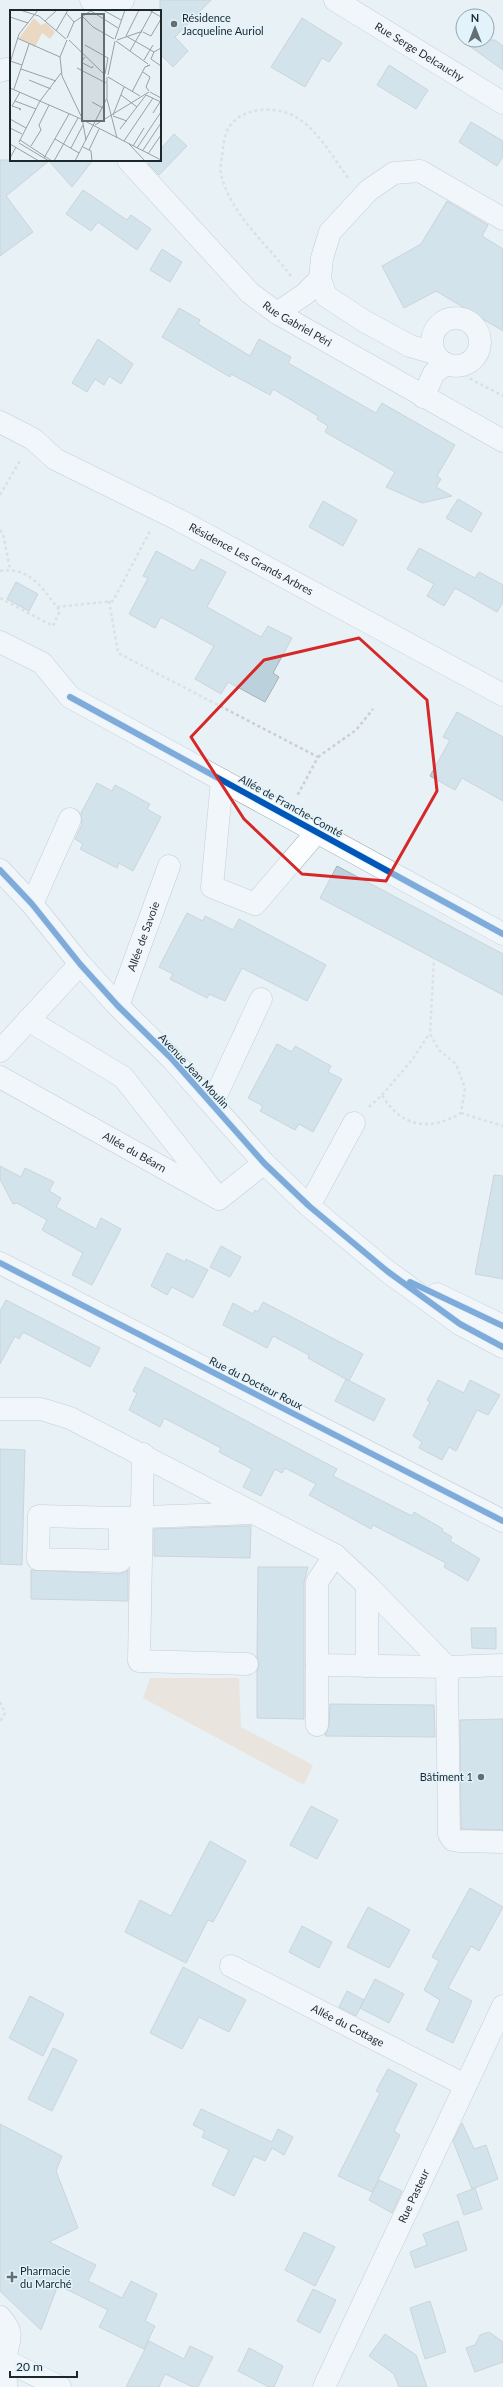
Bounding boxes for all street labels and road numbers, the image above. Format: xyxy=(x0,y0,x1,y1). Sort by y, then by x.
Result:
street label: Rue Serge Delcauchy xyxy=(373,19,467,84)
street label: Rue Gabriel Péri xyxy=(261,298,335,349)
street label: Résidence Les Grands Arbres xyxy=(187,520,316,597)
street label: Allée de Franche-Comté xyxy=(237,772,346,840)
street label: Allée de Savoie xyxy=(124,899,162,973)
street label: Avenue Jean Moulin xyxy=(156,1031,232,1111)
street label: Allée du Béarn xyxy=(101,1129,169,1174)
street label: Rue du Docteur Roux xyxy=(207,1353,306,1412)
street label: Allée du Cottage xyxy=(309,2001,387,2049)
street label: Rue Pasteur xyxy=(395,2167,431,2225)

